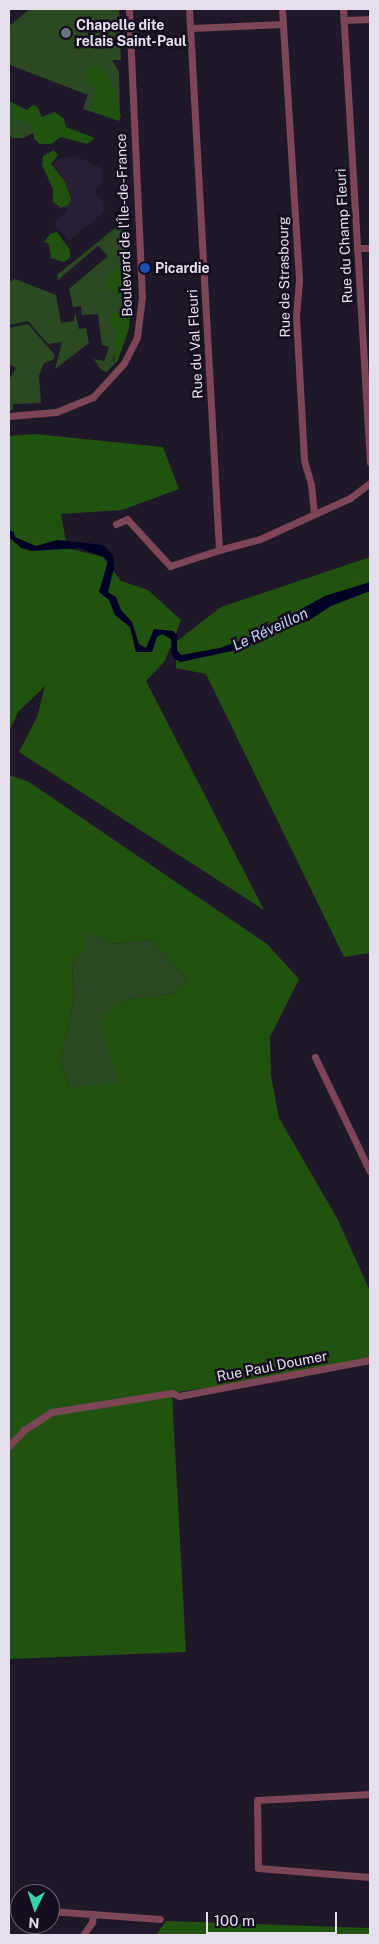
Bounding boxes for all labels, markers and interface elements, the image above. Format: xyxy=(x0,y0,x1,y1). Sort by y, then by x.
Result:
place label: Chapelle dite relais Saint-Paul xyxy=(76,17,187,49)
marker: Chapelle dite relais Saint-Paul xyxy=(60,27,72,39)
street label: Boulevard de l'Île-de-France xyxy=(112,133,136,317)
street label: Rue du Champ Fleuri xyxy=(332,168,356,304)
street label: Rue de Strasbourg xyxy=(275,216,293,338)
place label: Picardie xyxy=(155,260,210,276)
marker: Picardie xyxy=(139,262,151,274)
street label: Rue du Val Fleuri xyxy=(184,289,206,399)
water label: Le Réveillon xyxy=(229,604,311,654)
street label: Rue Paul Doumer xyxy=(215,1347,329,1385)
north arrow xyxy=(10,1884,60,1934)
scale bar xyxy=(209,1902,340,1934)
text: 100 m xyxy=(214,1912,255,1929)
text: N xyxy=(28,1915,40,1931)

